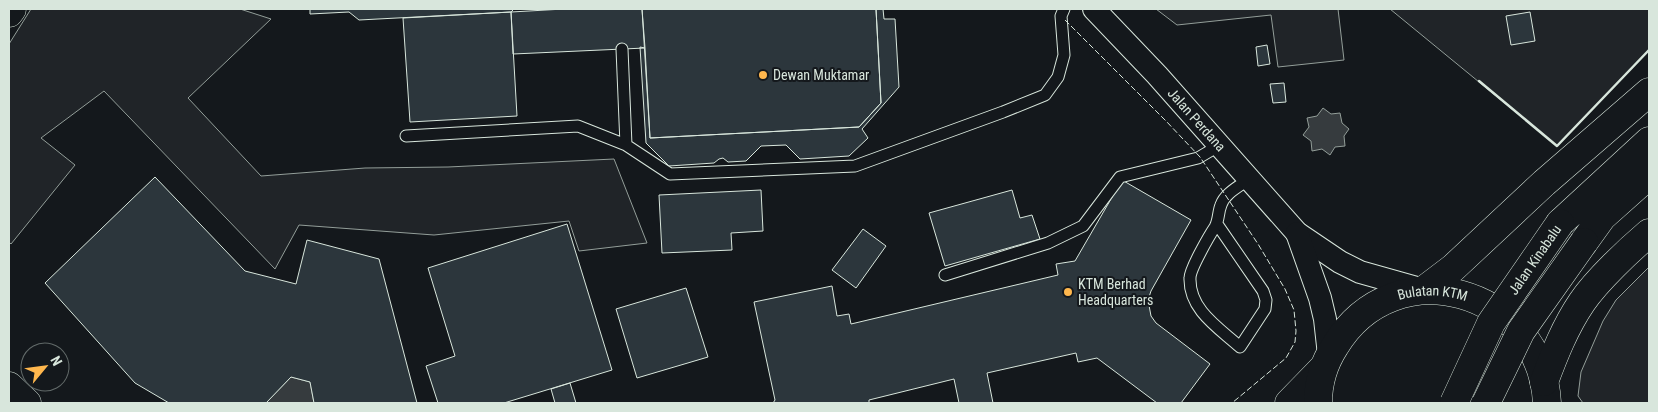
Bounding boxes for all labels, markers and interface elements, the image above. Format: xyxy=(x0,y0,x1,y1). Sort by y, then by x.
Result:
place label: Dewan Muktamar xyxy=(773,67,869,83)
marker: Dewan Muktamar xyxy=(757,69,769,81)
street label: Jalan Perdana xyxy=(1164,85,1229,155)
street label: Jalan Kinabalu xyxy=(1505,222,1564,298)
place label: KTM Berhad Headquarters xyxy=(1078,276,1153,308)
street label: Bulatan KTM xyxy=(1396,282,1470,304)
marker: KTM Berhad Headquarters xyxy=(1062,286,1074,298)
north arrow xyxy=(20,342,70,392)
text: N xyxy=(47,353,65,368)

